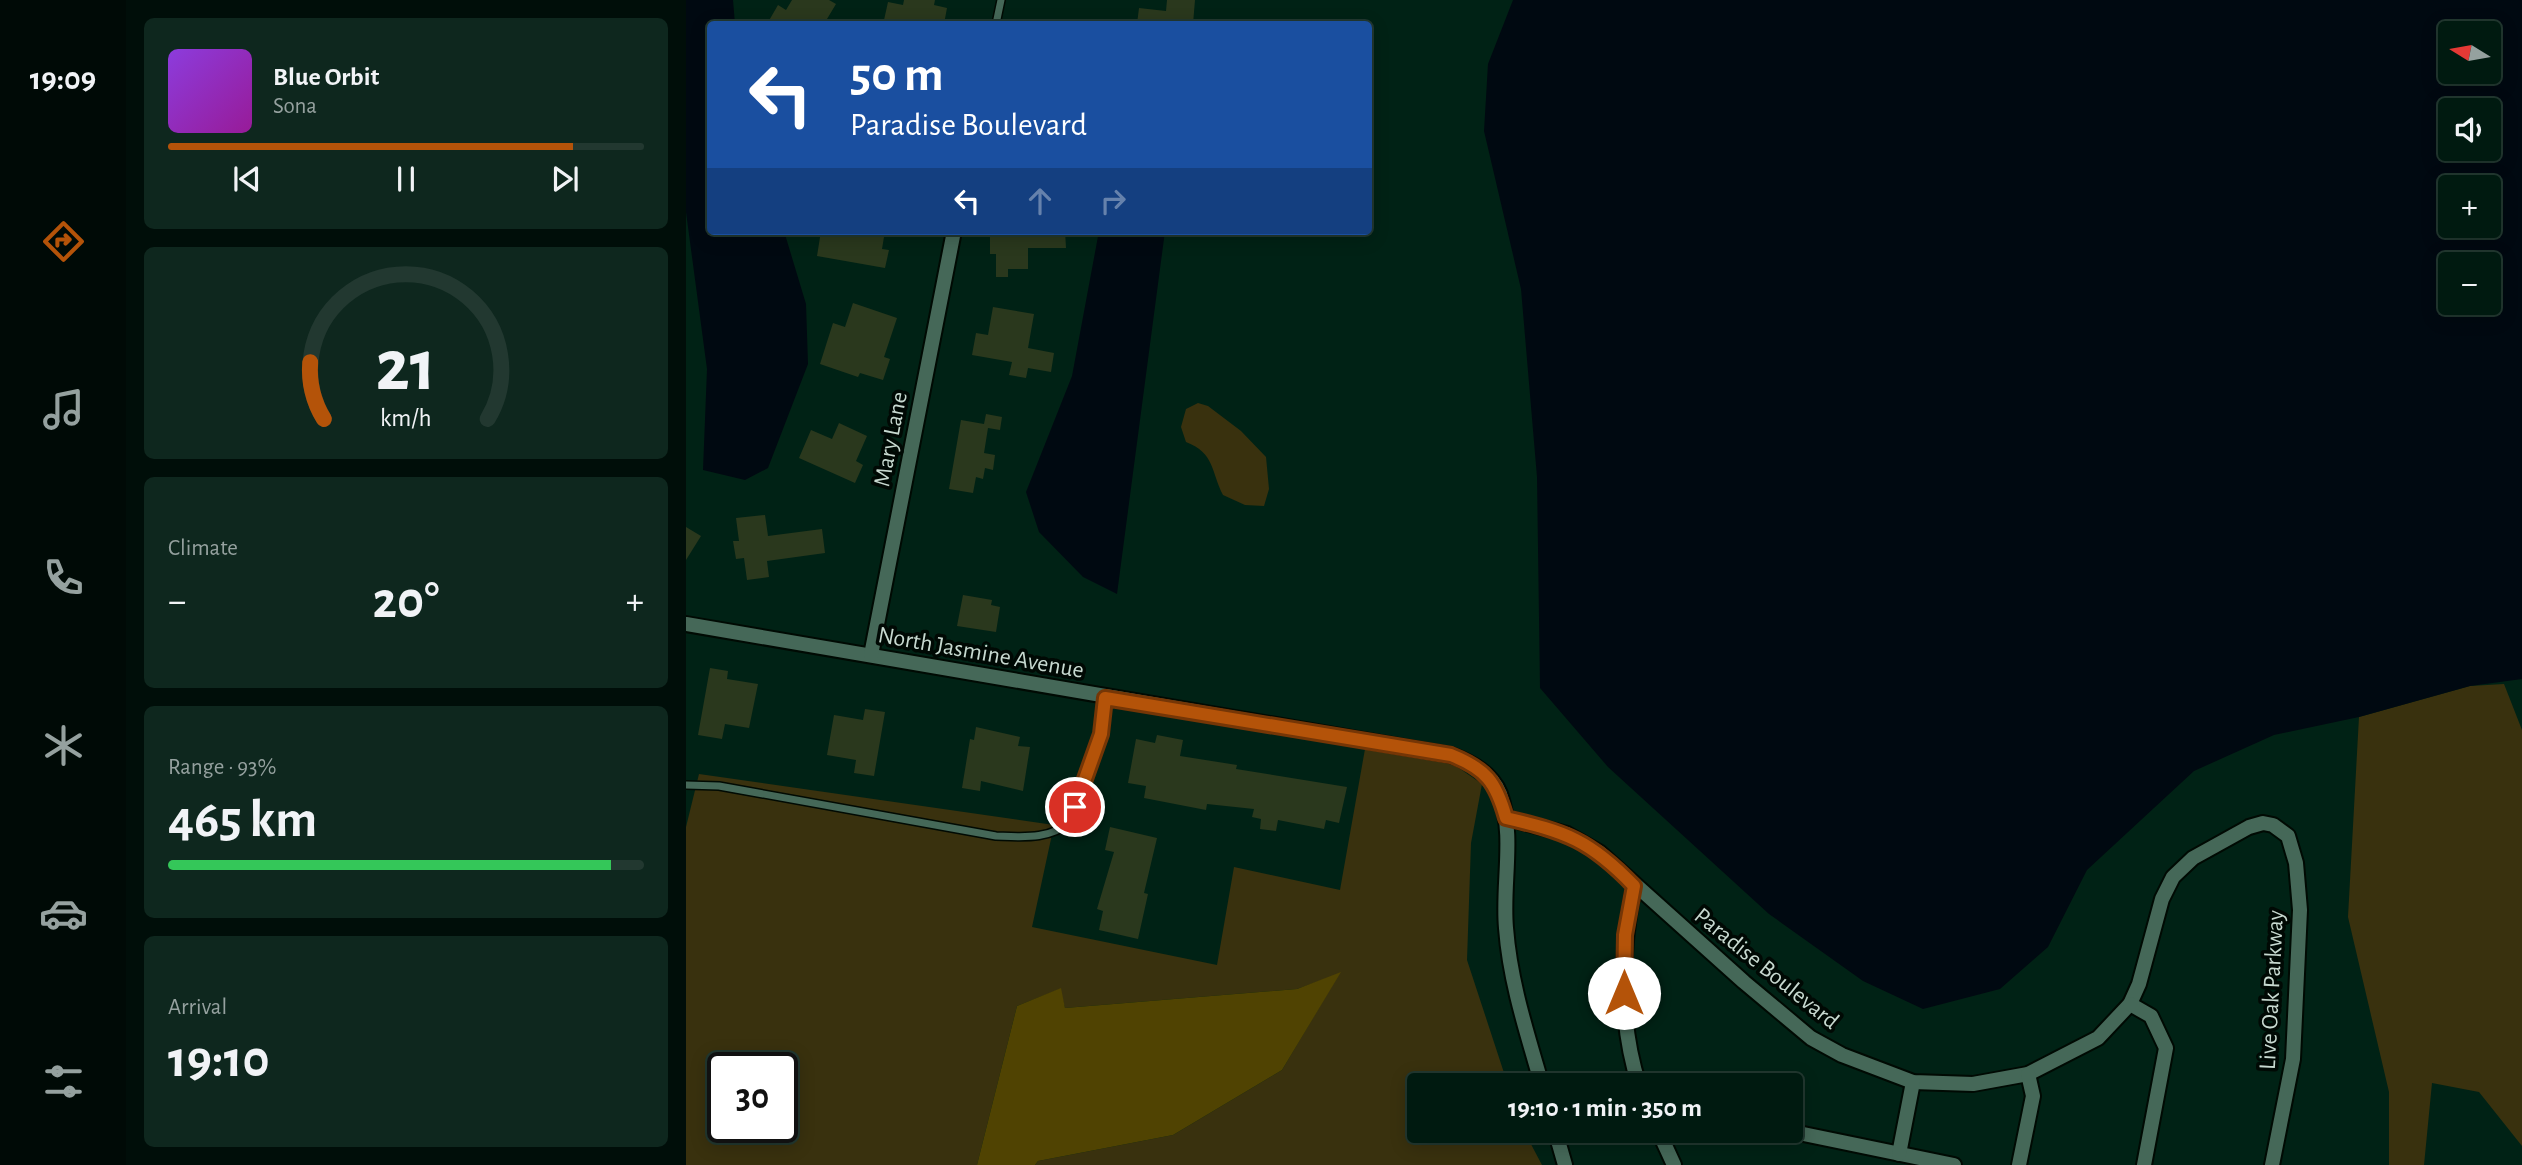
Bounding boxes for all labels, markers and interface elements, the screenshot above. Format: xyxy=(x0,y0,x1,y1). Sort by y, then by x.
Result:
north arrow xyxy=(2438,21,2501,84)
map controls xyxy=(2438,21,2501,315)
icon: left xyxy=(735,49,826,140)
text: 50 m xyxy=(850,51,944,100)
text: 19:09 xyxy=(30,63,96,95)
text: Blue Orbit xyxy=(273,64,379,90)
text: Sona xyxy=(273,95,317,118)
button: sound xyxy=(2438,98,2501,161)
text: Paradise Boulevard xyxy=(850,109,1087,141)
icon: previous xyxy=(228,160,266,198)
icon: pause xyxy=(387,160,425,198)
icon: next xyxy=(546,160,584,198)
button: + xyxy=(2438,175,2501,238)
icon: left xyxy=(948,182,986,220)
icon: ahead xyxy=(1021,182,1059,220)
icon: right xyxy=(1094,182,1132,220)
icon: directions xyxy=(39,217,88,266)
button: − xyxy=(2438,252,2501,315)
text: 21 xyxy=(376,332,436,405)
icon: music xyxy=(39,385,88,434)
street label: Mary Lane xyxy=(870,390,912,489)
text: km/h xyxy=(380,406,432,431)
text: Climate xyxy=(168,537,238,560)
icon: phone xyxy=(39,553,88,602)
text: 20° xyxy=(373,575,439,627)
text: − xyxy=(168,583,186,621)
text: + xyxy=(626,583,644,621)
street label: North Jasmine Avenue xyxy=(876,623,1086,683)
icon: climate xyxy=(39,721,88,770)
text: Range · 93% xyxy=(168,756,276,779)
pin xyxy=(1045,777,1105,837)
icon: arrive xyxy=(1056,788,1094,826)
text: 465 km xyxy=(168,794,317,846)
icon: car xyxy=(39,889,88,938)
street label: Paradise Boulevard xyxy=(1690,903,1843,1034)
street label: Live Oak Parkway xyxy=(2256,909,2288,1071)
position arrow xyxy=(1587,956,1661,1030)
text: Arrival xyxy=(168,996,227,1019)
text: 19:10 xyxy=(168,1034,270,1086)
speed limit sign: 30 xyxy=(707,1052,798,1143)
icon: filters xyxy=(39,1057,88,1106)
text: 19:10 · 1 min · 350 m xyxy=(1508,1095,1702,1121)

